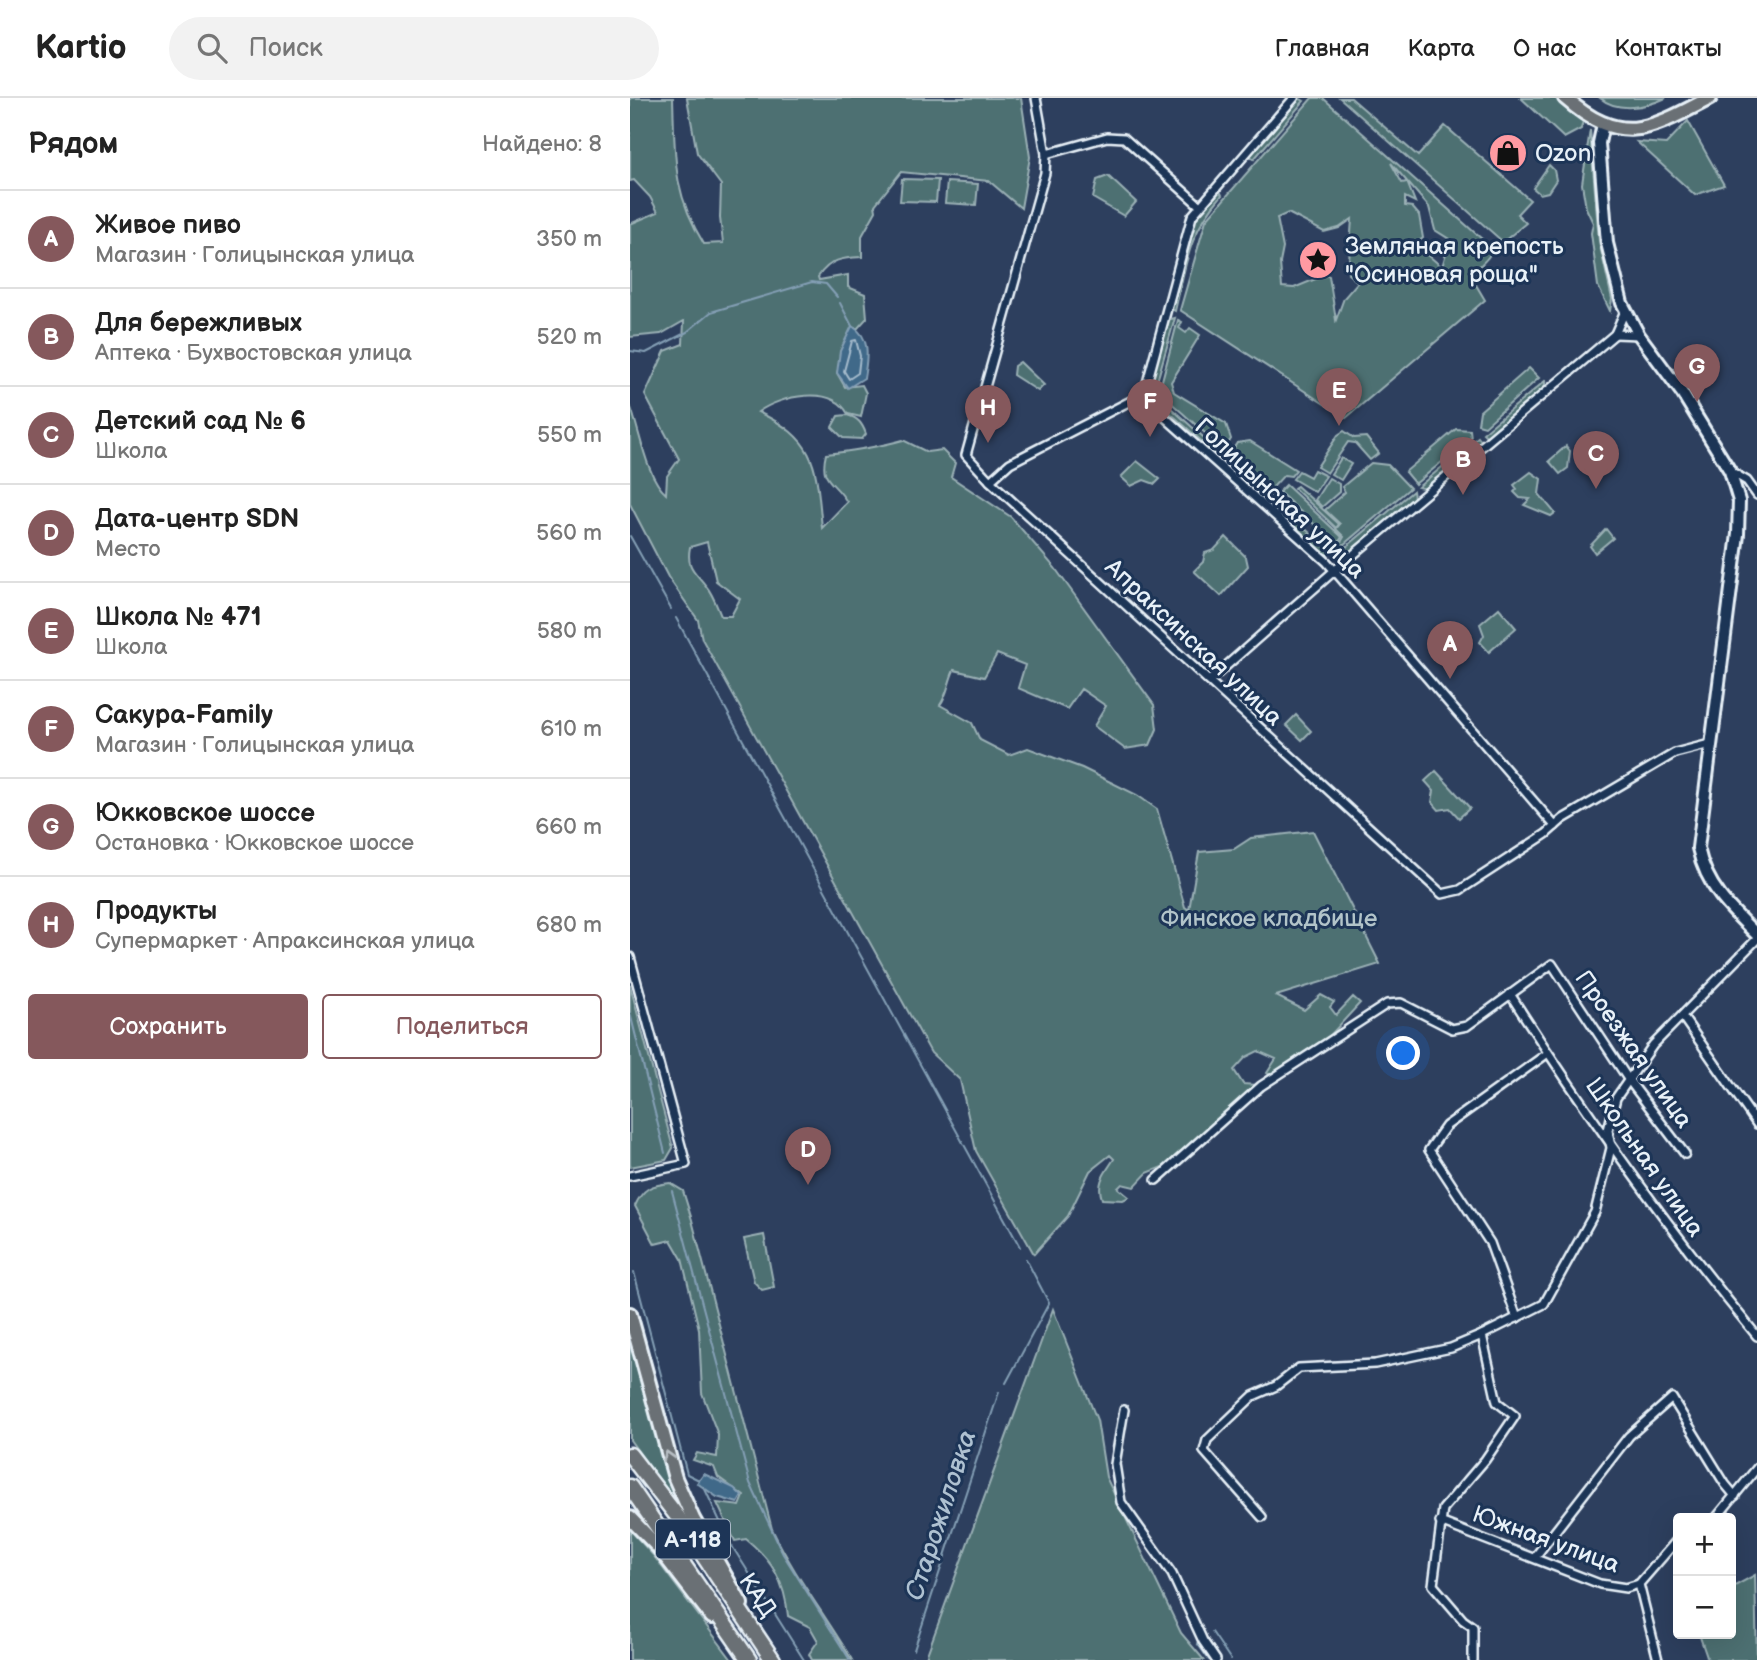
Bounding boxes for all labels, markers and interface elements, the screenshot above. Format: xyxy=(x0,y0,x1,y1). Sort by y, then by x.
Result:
search box xyxy=(169,17,659,80)
text: Kartio xyxy=(35,28,127,68)
icon: search xyxy=(193,29,231,67)
text: Поиск xyxy=(249,33,323,64)
text: Главная xyxy=(1275,34,1369,63)
text: Карта xyxy=(1407,34,1475,63)
text: О нас xyxy=(1513,34,1576,63)
text: Контакты xyxy=(1614,34,1722,63)
text: Рядом xyxy=(28,126,118,162)
text: Найдено: 8 xyxy=(482,130,602,158)
shop icon: Ozon xyxy=(1487,132,1529,174)
place label: Ozon xyxy=(1535,139,1591,168)
text: Живое пиво xyxy=(95,210,241,241)
text: A xyxy=(44,225,58,253)
text: 350 m xyxy=(536,225,602,253)
place label: Земляная крепость "Осиновая роща" xyxy=(1345,232,1564,289)
place icon: Земляная крепость "Осиновая роща" xyxy=(1297,239,1339,281)
text: Магазин · Голицынская улица xyxy=(95,241,415,269)
text: Для бережливых xyxy=(95,308,302,339)
text: B xyxy=(43,323,59,351)
text: 520 m xyxy=(536,323,602,351)
text: Аптека · Бухвостовская улица xyxy=(95,339,412,367)
pin: G xyxy=(1674,344,1720,402)
pin: E xyxy=(1316,368,1362,426)
pin: F xyxy=(1127,379,1173,437)
pin: H xyxy=(965,385,1011,443)
text: Детский сад № 6 xyxy=(95,406,306,437)
street label: Голицынская улица xyxy=(1189,412,1371,585)
text: C xyxy=(43,421,59,449)
text: 550 m xyxy=(537,421,602,449)
pin: C xyxy=(1573,431,1619,489)
text: Школа xyxy=(95,437,168,465)
pin: B xyxy=(1440,437,1486,495)
text: Дата-центр SDN xyxy=(95,504,299,535)
text: D xyxy=(43,519,59,547)
text: 560 m xyxy=(536,519,602,547)
text: Место xyxy=(95,535,161,563)
street label: Апраксинская улица xyxy=(1098,552,1288,732)
text: Школа № 471 xyxy=(95,602,262,633)
text: E xyxy=(44,617,58,645)
text: 580 m xyxy=(537,617,602,645)
pin: A xyxy=(1427,621,1473,679)
text: Школа xyxy=(95,633,168,661)
text: Сакура-Family xyxy=(95,700,273,731)
text: F xyxy=(44,715,58,743)
text: 610 m xyxy=(540,715,602,743)
text: Магазин · Голицынская улица xyxy=(95,731,415,759)
text: Юкковское шоссе xyxy=(95,798,315,829)
text: G xyxy=(43,813,59,841)
text: 660 m xyxy=(535,813,602,841)
text: Остановка · Юкковское шоссе xyxy=(95,829,414,857)
text: Продукты xyxy=(95,896,217,927)
park label: Финское кладбище xyxy=(1161,904,1377,933)
text: H xyxy=(42,911,60,939)
text: 680 m xyxy=(536,911,602,939)
text: Супермаркет · Апраксинская улица xyxy=(95,927,475,955)
street label: Проезжая улица xyxy=(1568,965,1699,1134)
button: Сохранить xyxy=(28,994,308,1059)
button: Поделиться xyxy=(322,994,602,1059)
your location xyxy=(1386,1036,1420,1070)
street label: Школьная улица xyxy=(1579,1072,1710,1242)
pin: D xyxy=(785,1127,831,1185)
water label: Старожиловка xyxy=(899,1426,984,1605)
one-way arrow xyxy=(661,1450,676,1462)
street label: Южная улица xyxy=(1468,1499,1623,1579)
map controls xyxy=(1673,1513,1736,1639)
button: + xyxy=(1673,1513,1736,1576)
road number: А-118 xyxy=(656,1520,730,1558)
street label: КАД xyxy=(732,1568,783,1623)
button: − xyxy=(1673,1576,1736,1639)

